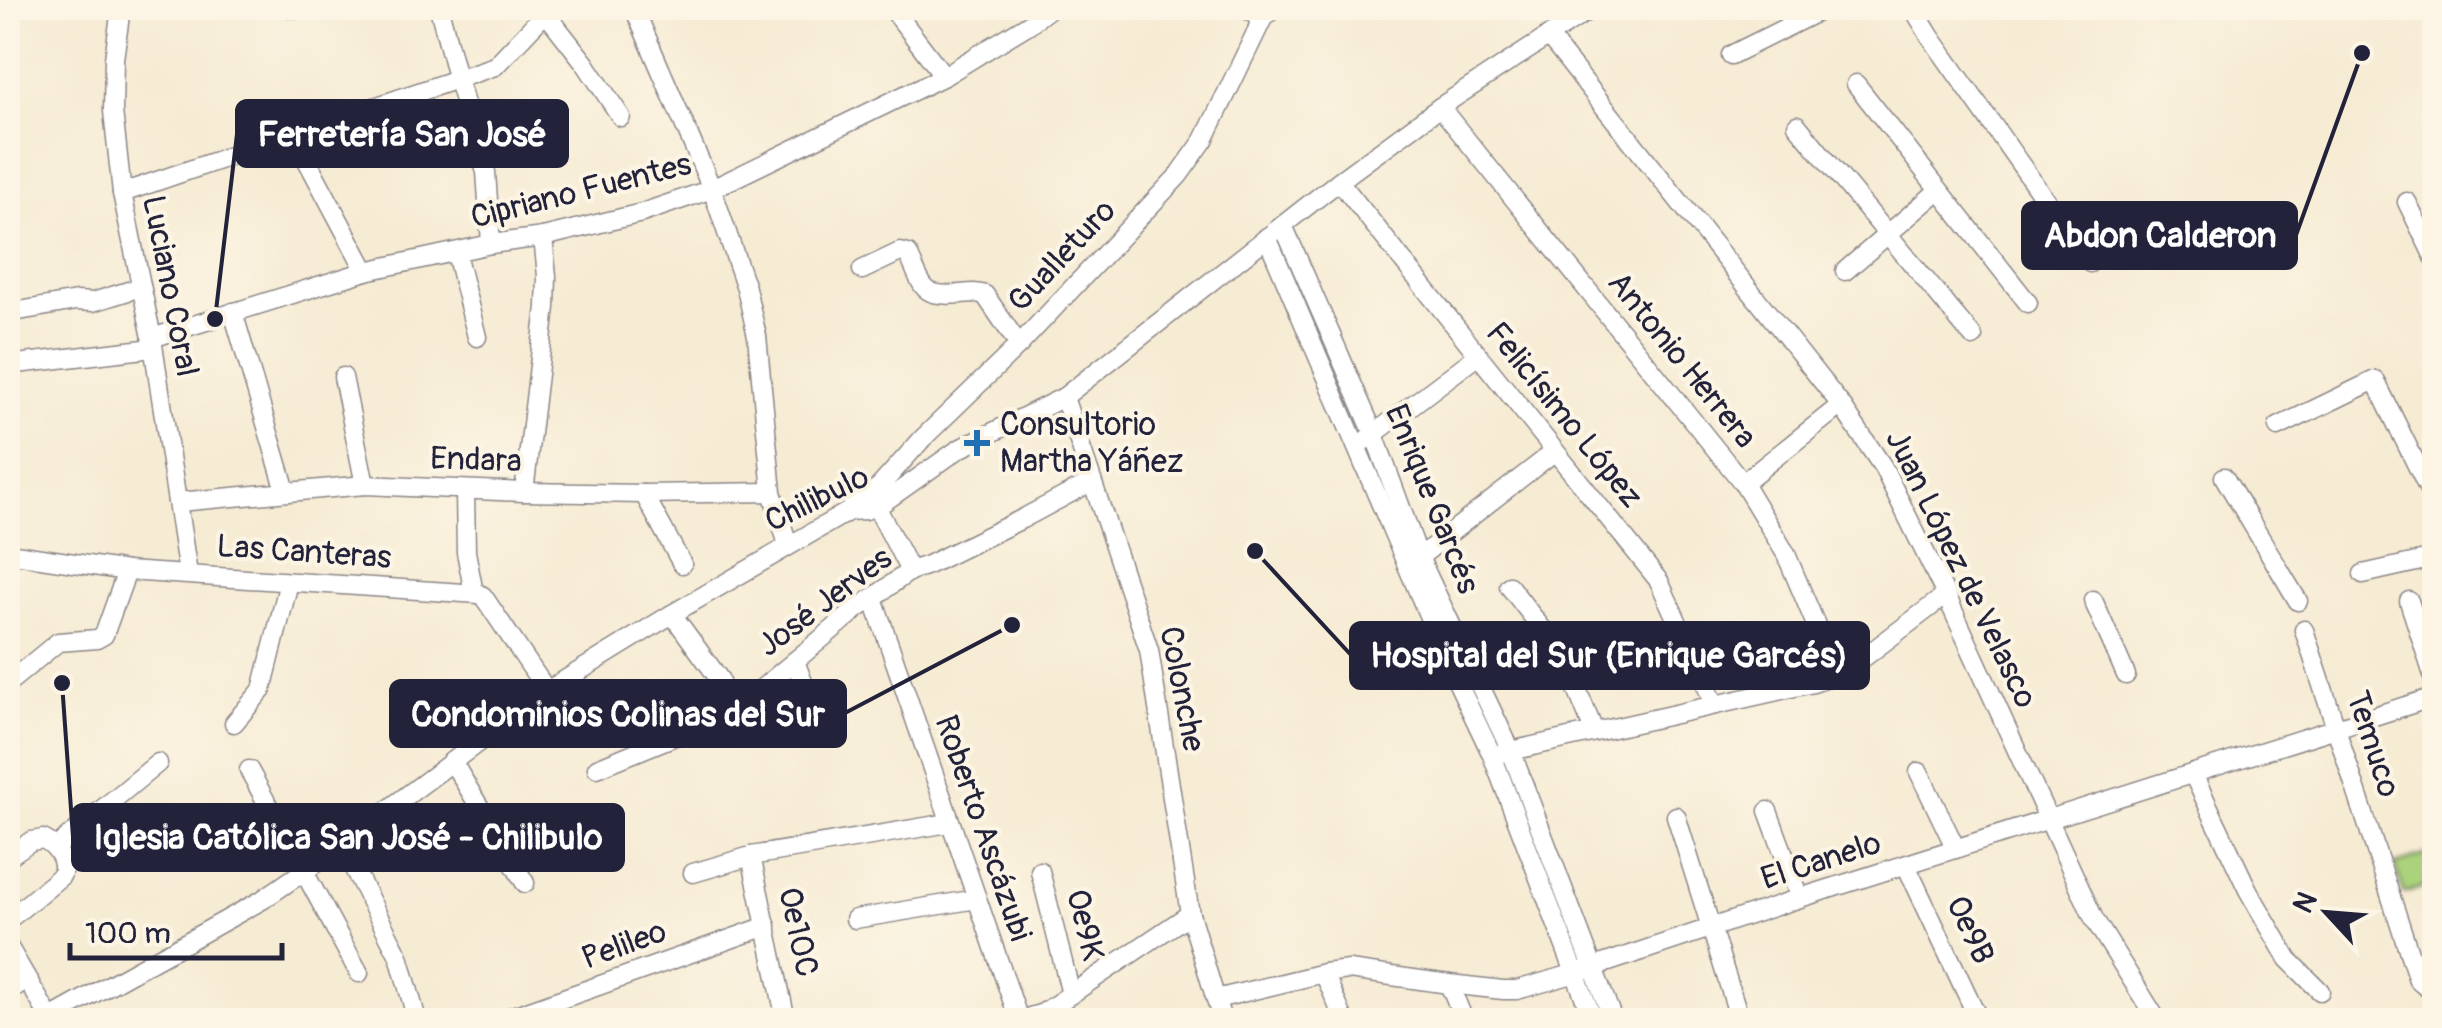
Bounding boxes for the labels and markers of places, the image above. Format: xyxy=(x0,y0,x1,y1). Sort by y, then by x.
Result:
callout: Ferretería San José xyxy=(237,101,567,166)
callout: Abdon Calderon xyxy=(2023,203,2296,268)
place label: Consultorio Martha Yáñez xyxy=(1000,405,1184,482)
marker: Consultorio Martha Yáñez xyxy=(964,430,990,456)
callout: Hospital del Sur (Enrique Garcés) xyxy=(1351,623,1868,688)
callout: Condominios Colinas del Sur xyxy=(391,681,845,746)
callout: Iglesia Católica San José - Chilibulo xyxy=(73,805,623,870)

